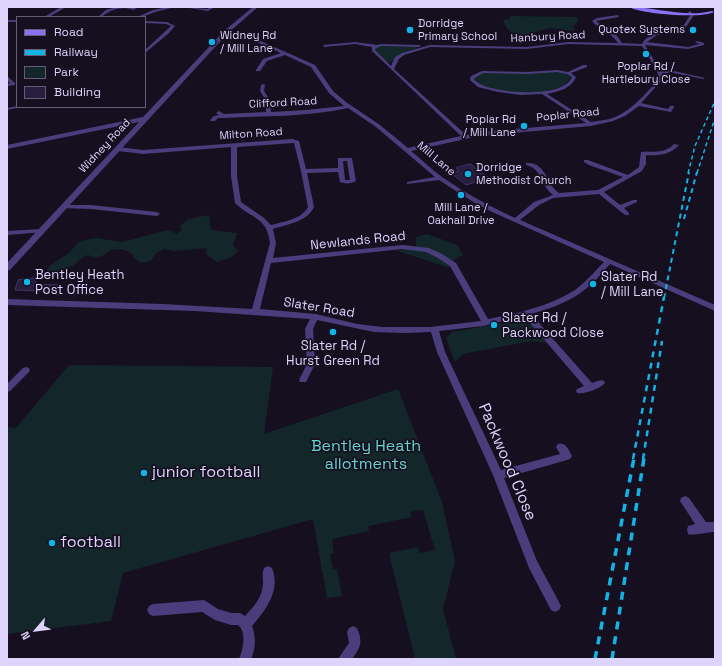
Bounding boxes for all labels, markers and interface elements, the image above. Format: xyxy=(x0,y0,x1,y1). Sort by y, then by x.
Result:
legend xyxy=(16,16,146,108)
place label: Dorridge Primary School xyxy=(418,17,497,43)
place label: Quotex Systems xyxy=(598,23,685,37)
text: Road xyxy=(54,24,83,40)
marker: Dorridge Primary School xyxy=(405,25,415,35)
marker: Quotex Systems xyxy=(688,25,698,35)
street label: Hanbury Road xyxy=(510,28,586,46)
place label: Widney Rd / Mill Lane xyxy=(220,29,276,55)
marker: Widney Rd / Mill Lane xyxy=(207,37,217,47)
text: Railway xyxy=(54,44,98,60)
marker: Poplar Rd / Hartlebury Close xyxy=(641,49,651,59)
place label: Poplar Rd / Hartlebury Close xyxy=(602,60,690,86)
text: Park xyxy=(54,64,79,80)
text: Building xyxy=(54,84,101,100)
street label: Clifford Road xyxy=(249,95,317,111)
street label: Poplar Road xyxy=(536,105,600,125)
place label: Poplar Rd / Mill Lane xyxy=(463,113,516,139)
street label: Widney Road xyxy=(77,116,133,176)
marker: Poplar Rd / Mill Lane xyxy=(519,121,529,131)
street label: Milton Road xyxy=(219,125,283,143)
street label: Mill Lane xyxy=(414,139,458,179)
place label: Dorridge Methodist Church xyxy=(476,161,571,187)
marker: Dorridge Methodist Church xyxy=(463,169,473,179)
marker: Mill Lane / Oakhall Drive xyxy=(456,190,466,200)
place label: Mill Lane / Oakhall Drive xyxy=(427,201,495,227)
street label: Newlands Road xyxy=(310,228,406,254)
place label: Bentley Heath Post Office xyxy=(35,267,124,298)
place label: Slater Rd / Mill Lane xyxy=(601,269,664,300)
marker: Bentley Heath Post Office xyxy=(22,277,32,287)
marker: Slater Rd / Mill Lane xyxy=(588,279,598,289)
street label: Slater Road xyxy=(282,295,356,321)
place label: Slater Rd / Packwood Close xyxy=(502,310,604,341)
marker: Slater Rd / Packwood Close xyxy=(489,320,499,330)
marker: Slater Rd / Hurst Green Rd xyxy=(328,327,338,337)
place label: Slater Rd / Hurst Green Rd xyxy=(286,338,380,369)
street label: Packwood Close xyxy=(474,401,540,523)
park label: Bentley Heath allotments xyxy=(311,437,421,475)
place label: junior football xyxy=(152,463,260,483)
marker: junior football xyxy=(139,468,149,478)
place label: football xyxy=(60,533,121,553)
marker: football xyxy=(47,538,57,548)
north arrow xyxy=(16,610,56,650)
text: N xyxy=(17,629,33,642)

